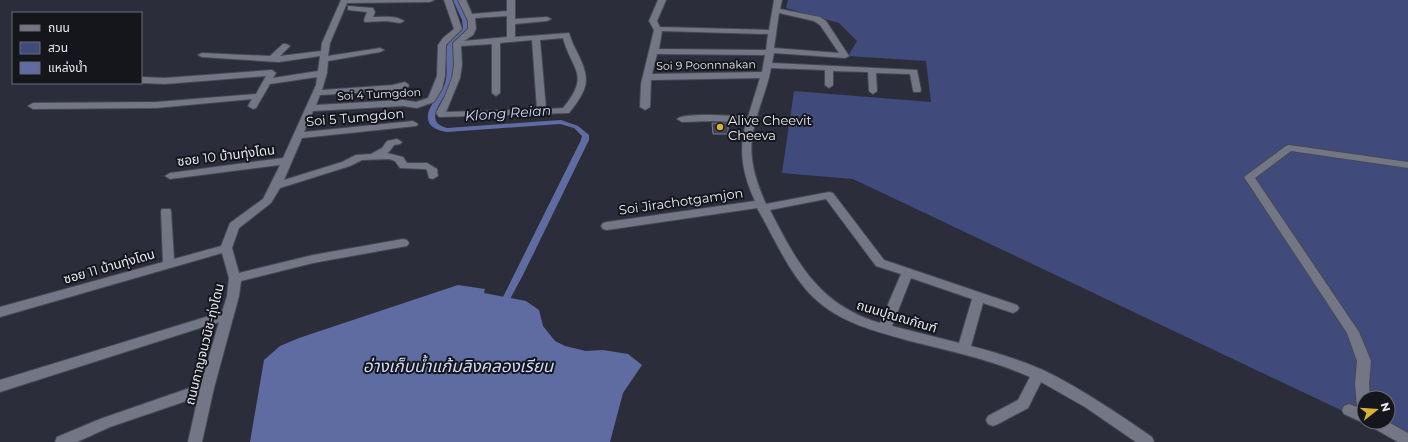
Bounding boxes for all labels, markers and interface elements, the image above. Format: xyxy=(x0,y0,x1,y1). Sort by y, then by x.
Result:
legend xyxy=(12,12,142,84)
text: ถนน xyxy=(48,20,70,35)
text: สวน xyxy=(48,40,68,55)
street label: Soi 9 Poonnnakan xyxy=(656,57,756,73)
text: แหล่งน้ำ xyxy=(48,59,87,75)
street label: Soi 4 Tumgdon xyxy=(337,85,421,103)
water label: Klong Reian xyxy=(464,101,552,125)
street label: Soi 5 Tumgdon xyxy=(305,105,405,129)
place label: Alive Cheevit Cheeva xyxy=(728,112,812,143)
marker: Alive Cheevit Cheeva xyxy=(715,122,725,132)
street label: ซอย 10 บ้านทุ่งโดน xyxy=(176,141,276,169)
street label: Soi Jirachotgamjon xyxy=(618,184,744,218)
street label: ซอย 11 บ้านทุ่งโดน xyxy=(61,245,157,287)
street label: ถนนกาญจนวนิช-ทุ่งโดน xyxy=(181,282,227,406)
street label: ถนนปุณณกัณฑ์ xyxy=(855,296,939,336)
water label: อ่างเก็บน้ำแก้มลิงคลองเรียน xyxy=(363,354,555,376)
north arrow xyxy=(1356,390,1396,430)
text: N xyxy=(1378,401,1394,413)

